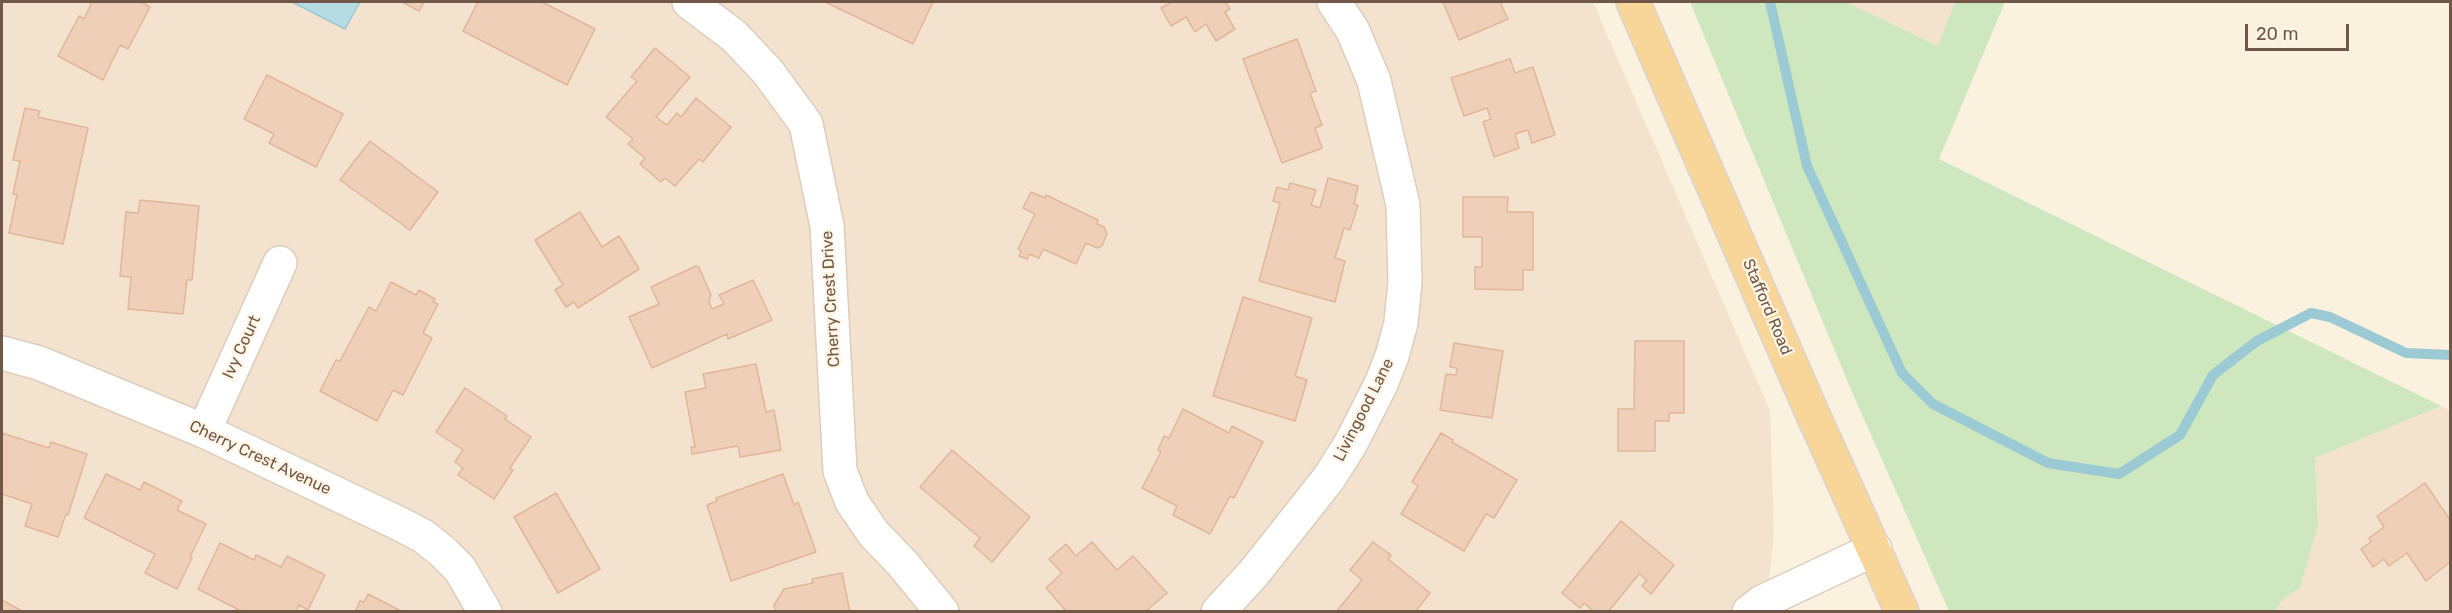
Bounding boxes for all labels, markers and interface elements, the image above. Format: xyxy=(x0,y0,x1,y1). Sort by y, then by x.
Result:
scale bar xyxy=(2248,12,2352,50)
text: 20 m xyxy=(2256,23,2298,45)
street label: Cherry Crest Drive xyxy=(818,230,844,368)
street label: Stafford Road xyxy=(1738,256,1796,358)
street label: Ivy Court xyxy=(219,312,265,382)
street label: Livingood Lane xyxy=(1330,355,1398,465)
street label: Cherry Crest Avenue xyxy=(186,417,334,499)

